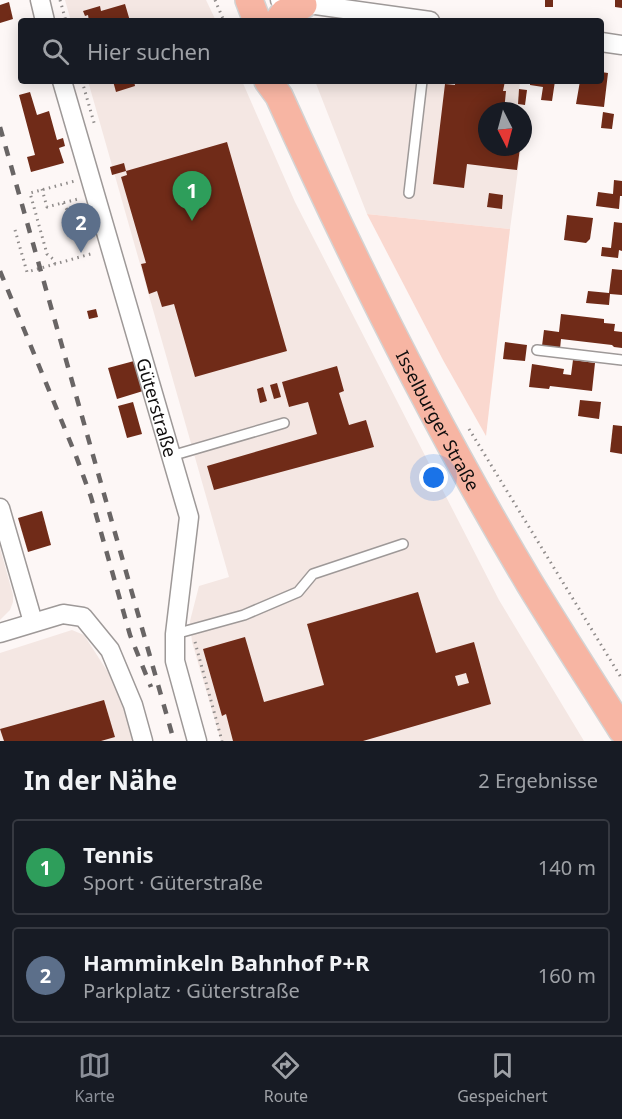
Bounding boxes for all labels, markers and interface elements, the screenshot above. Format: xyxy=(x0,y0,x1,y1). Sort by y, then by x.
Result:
search box xyxy=(18,18,604,84)
icon: search xyxy=(39,35,72,68)
text: Hier suchen xyxy=(87,36,211,66)
north arrow xyxy=(478,102,532,156)
pin: 1 xyxy=(172,172,212,221)
pin: 2 xyxy=(62,204,100,253)
street label: Isselburger Straße xyxy=(391,346,486,495)
street label: Güterstraße xyxy=(131,355,183,460)
your location xyxy=(419,463,448,492)
text: In der Nähe xyxy=(24,762,177,798)
text: 2 Ergebnisse xyxy=(478,767,598,794)
text: Tennis xyxy=(83,839,154,869)
text: 1 xyxy=(40,854,51,881)
text: 140 m xyxy=(538,854,596,881)
text: Sport · Güterstraße xyxy=(83,869,263,896)
text: Hamminkeln Bahnhof P+R xyxy=(83,947,370,977)
text: 2 xyxy=(40,962,51,989)
text: 160 m xyxy=(538,962,596,989)
text: Parkplatz · Güterstraße xyxy=(83,977,300,1004)
tab: Karte xyxy=(75,1049,115,1107)
tab: Route xyxy=(264,1049,308,1107)
tab: Gespeichert xyxy=(457,1049,547,1107)

